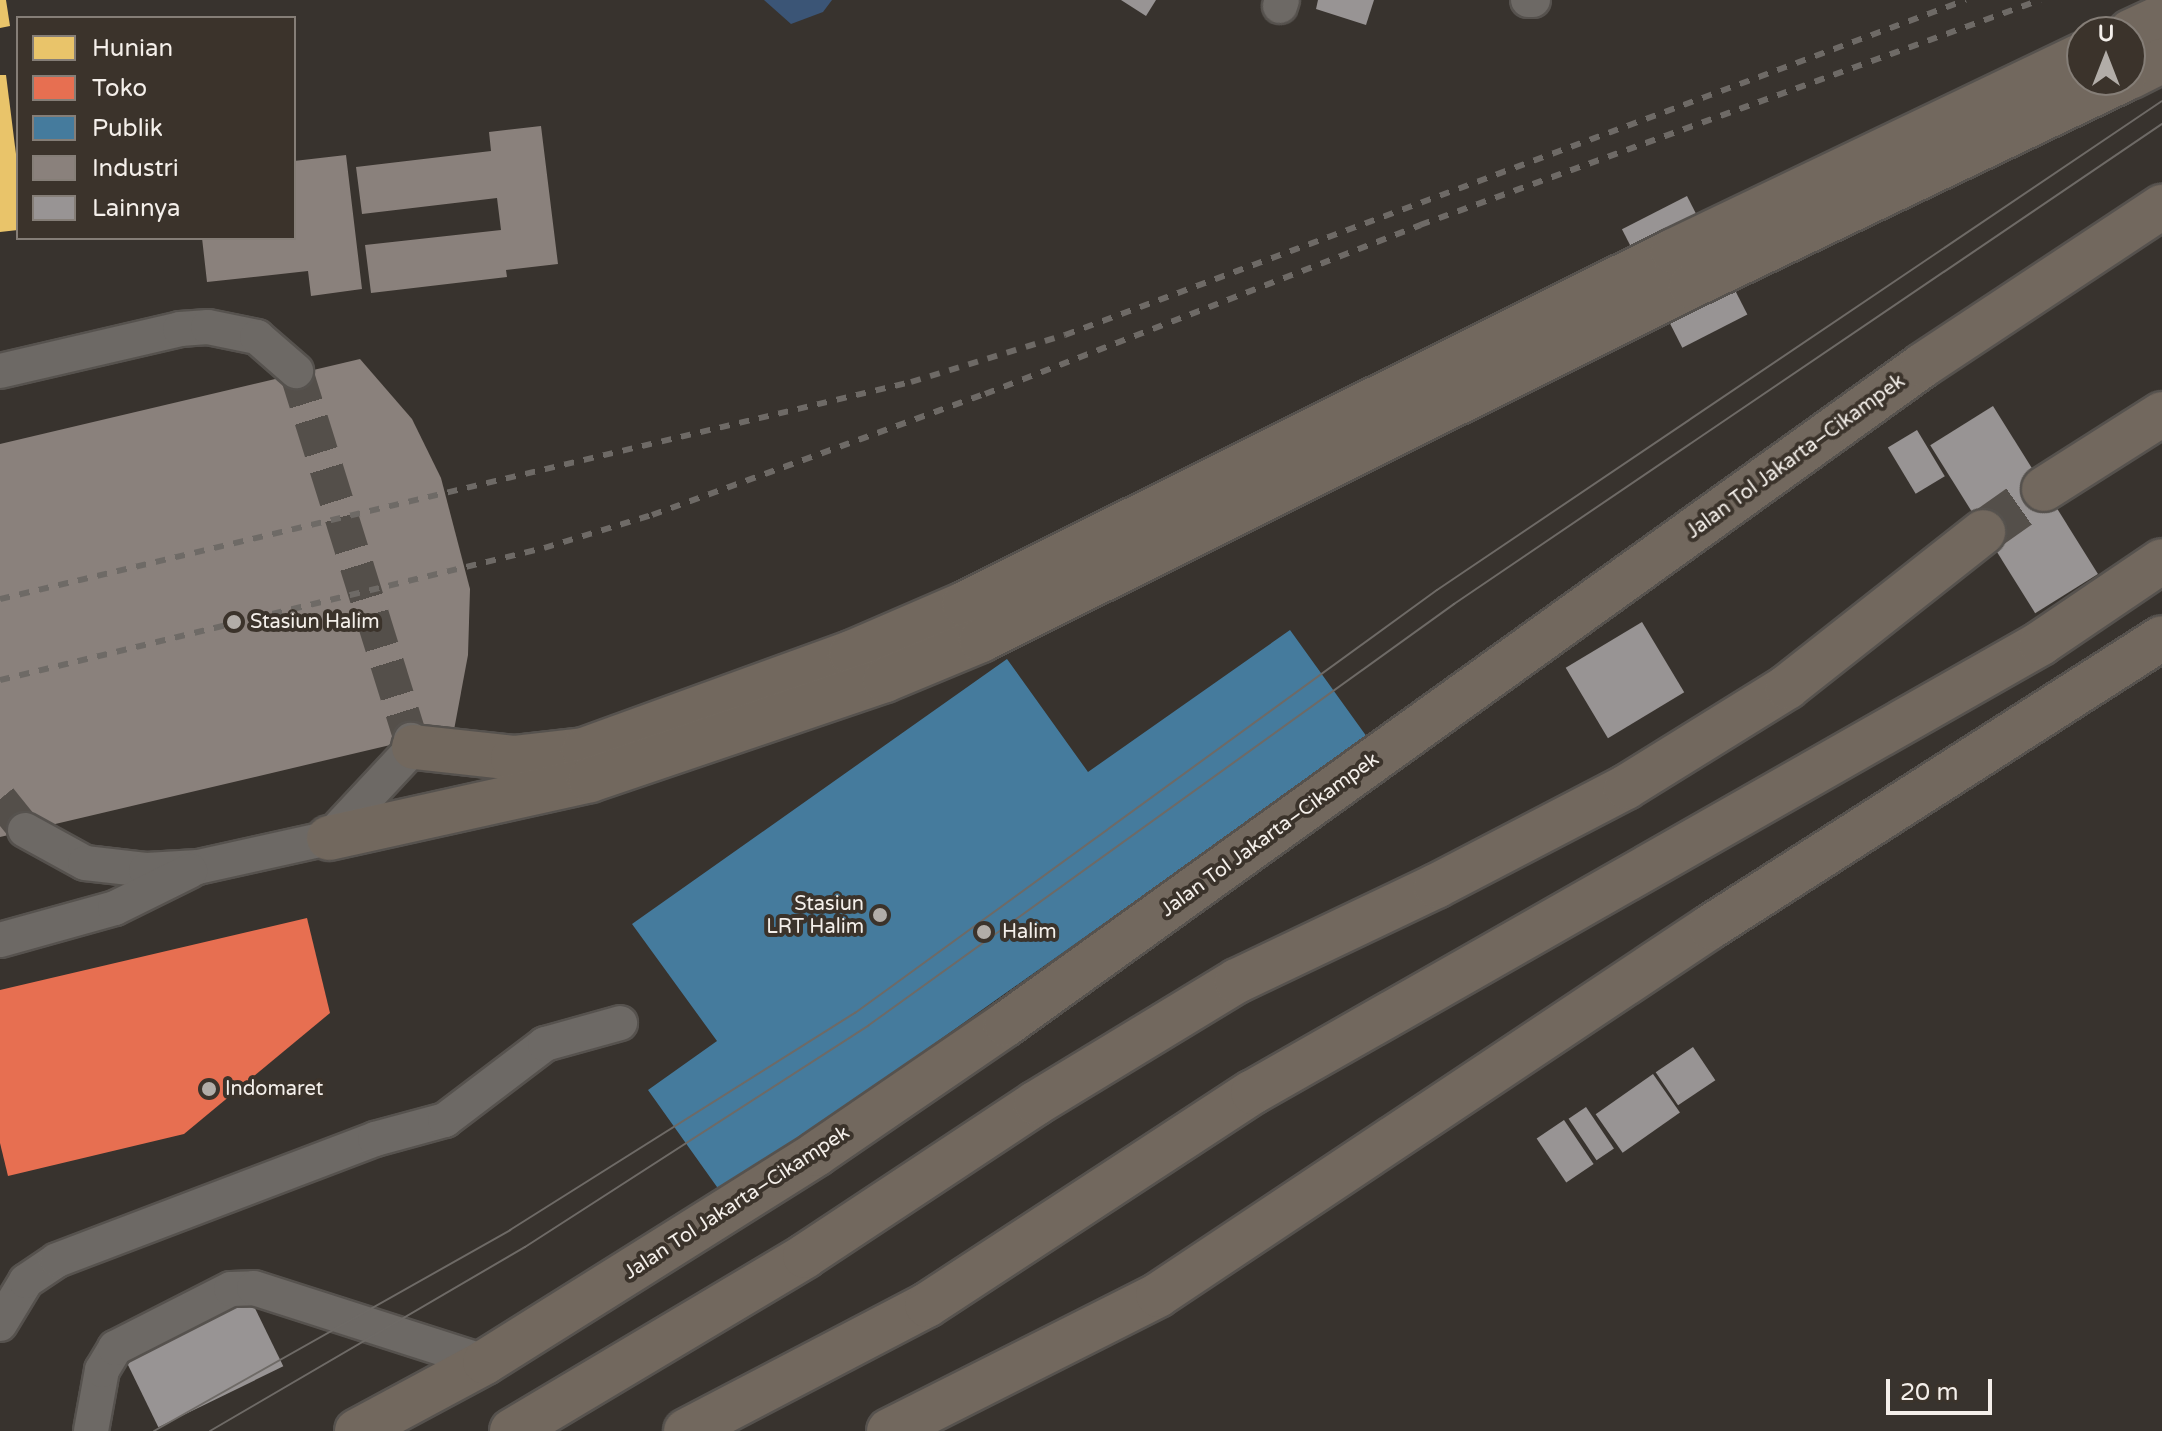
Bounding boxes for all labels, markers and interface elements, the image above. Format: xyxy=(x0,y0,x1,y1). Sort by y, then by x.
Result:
legend xyxy=(16,16,296,240)
north arrow xyxy=(2066,16,2146,96)
text: U xyxy=(2098,21,2114,47)
text: Hunian xyxy=(92,34,173,63)
text: Toko xyxy=(92,74,147,103)
text: Publik xyxy=(92,114,163,143)
text: Industri xyxy=(92,154,179,183)
text: Lainnya xyxy=(92,194,181,223)
street label: Jalan Tol Jakarta–Cikampek xyxy=(1682,370,1910,544)
place label: Stasiun Halim xyxy=(250,610,380,634)
marker: Stasiun Halim xyxy=(225,613,243,631)
street label: Jalan Tol Jakarta–Cikampek xyxy=(1156,748,1384,922)
place label: Stasiun LRT Halim xyxy=(766,892,864,939)
marker: Stasiun LRT Halim xyxy=(871,906,889,924)
place label: Halim xyxy=(1002,920,1057,944)
marker: Halim xyxy=(973,921,995,943)
place label: Indomaret xyxy=(225,1077,323,1101)
marker: Indomaret xyxy=(200,1080,218,1098)
street label: Jalan Tol Jakarta–Cikampek xyxy=(620,1121,854,1285)
scale bar xyxy=(1890,1363,1996,1413)
text: 20 m xyxy=(1900,1378,1958,1407)

